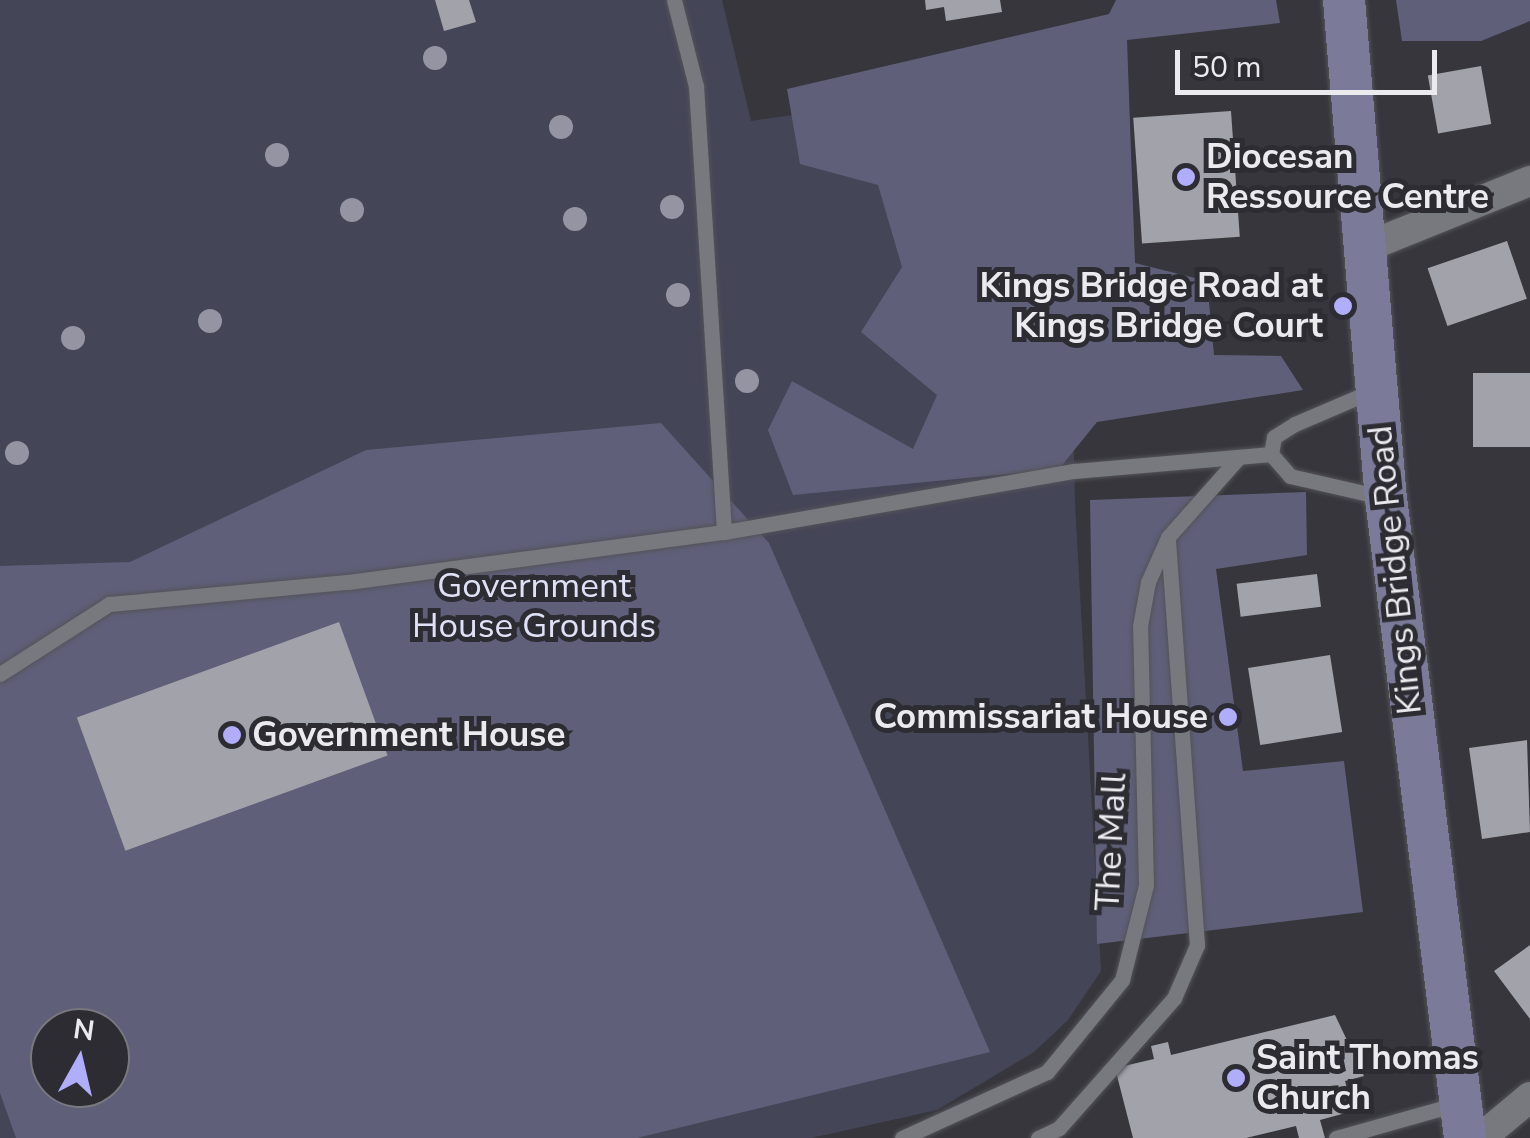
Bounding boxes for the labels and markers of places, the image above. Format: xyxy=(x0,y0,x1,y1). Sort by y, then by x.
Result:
place label: Diocesan Ressource Centre xyxy=(1206,136,1489,218)
marker: Diocesan Ressource Centre xyxy=(1175,166,1197,188)
place label: Kings Bridge Road at Kings Bridge Court xyxy=(980,265,1323,347)
marker: Kings Bridge Road at Kings Bridge Court xyxy=(1332,295,1354,317)
place label: Commissariat House xyxy=(873,696,1208,738)
marker: Commissariat House xyxy=(1217,706,1239,728)
place label: Government House xyxy=(252,714,565,756)
marker: Government House xyxy=(221,724,243,746)
place label: Saint Thomas Church xyxy=(1256,1037,1479,1119)
marker: Saint Thomas Church xyxy=(1225,1067,1247,1089)

